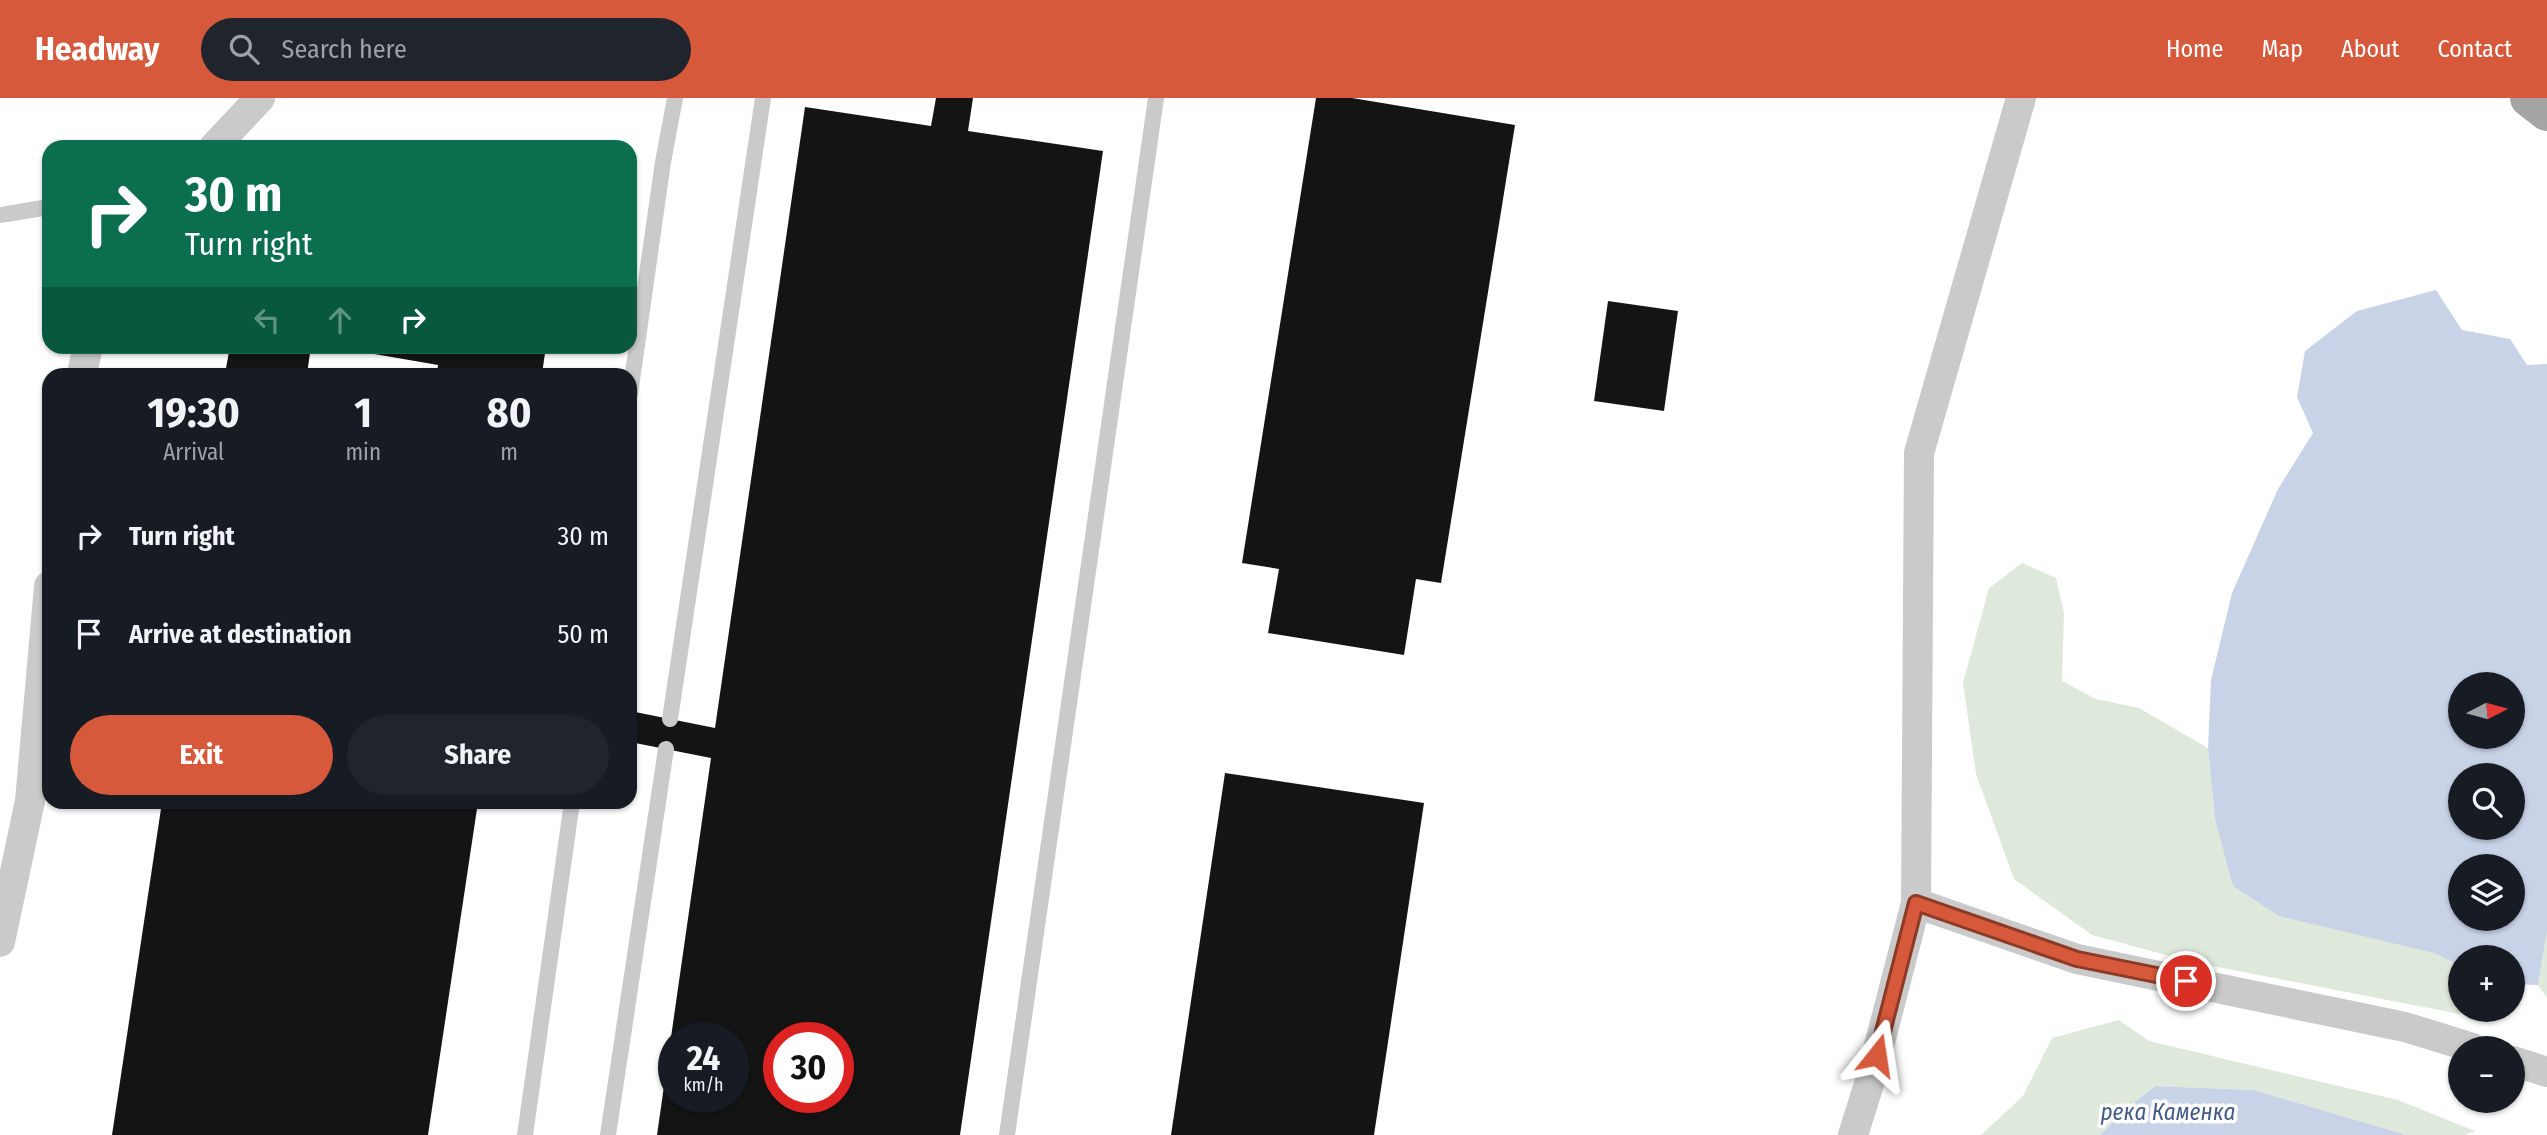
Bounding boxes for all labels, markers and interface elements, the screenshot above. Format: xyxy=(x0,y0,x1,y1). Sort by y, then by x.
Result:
search box xyxy=(201,18,691,81)
text: Headway xyxy=(35,29,159,69)
icon: search xyxy=(225,30,263,68)
text: Search here xyxy=(281,34,407,65)
text: Home xyxy=(2166,35,2223,63)
text: Map xyxy=(2261,35,2303,63)
text: About xyxy=(2341,35,2399,63)
text: Contact xyxy=(2437,35,2512,63)
text: 30 m xyxy=(185,165,283,224)
icon: right xyxy=(70,168,161,259)
text: Turn right xyxy=(185,225,312,263)
icon: left xyxy=(248,301,286,339)
icon: ahead xyxy=(321,301,359,339)
icon: right xyxy=(394,301,432,339)
text: 19:30 xyxy=(147,388,240,438)
text: 1 xyxy=(354,388,372,438)
text: 80 xyxy=(486,388,532,438)
text: Arrival xyxy=(163,438,224,466)
text: min xyxy=(345,438,381,466)
text: m xyxy=(500,438,518,466)
icon: right xyxy=(70,517,108,555)
text: Turn right xyxy=(129,521,235,552)
text: 30 m xyxy=(558,521,609,552)
icon: arrive xyxy=(70,615,108,653)
text: Arrive at destination xyxy=(129,619,352,650)
text: 50 m xyxy=(557,619,609,650)
north arrow xyxy=(2448,672,2525,749)
map controls xyxy=(2448,672,2525,1113)
button: Exit xyxy=(70,715,333,795)
button: Share xyxy=(347,715,609,795)
button: search xyxy=(2448,763,2525,840)
button: layers xyxy=(2448,854,2525,931)
button: + xyxy=(2448,945,2525,1022)
pin xyxy=(2156,951,2216,1011)
icon: arrive xyxy=(2167,962,2205,1000)
position arrow xyxy=(1840,1018,1914,1092)
speed limit sign: 30 xyxy=(763,1022,854,1113)
button: − xyxy=(2448,1036,2525,1113)
text: 24 xyxy=(687,1037,720,1079)
text: km/h xyxy=(683,1074,724,1096)
water label: река Каменка xyxy=(2100,1098,2236,1126)

